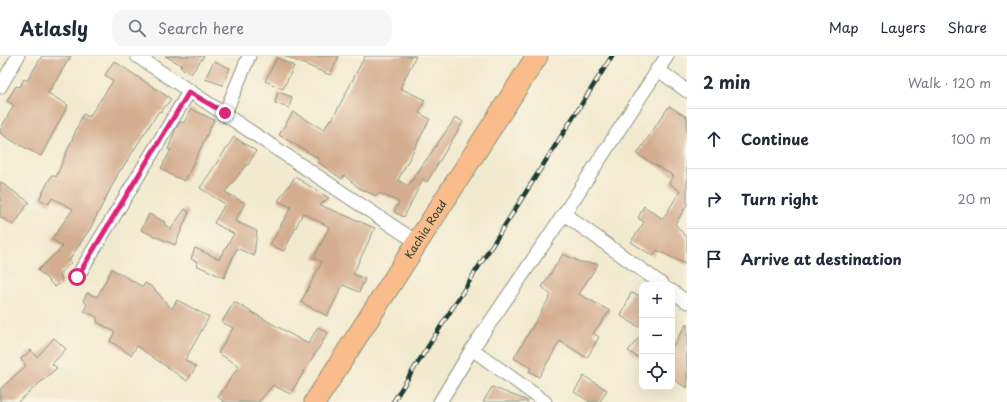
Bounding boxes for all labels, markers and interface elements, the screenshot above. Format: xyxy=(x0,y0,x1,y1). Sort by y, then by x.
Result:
search box xyxy=(112,10,392,46)
text: Atlasly xyxy=(20,14,88,42)
text: Search here xyxy=(158,16,244,39)
icon: search xyxy=(126,17,148,39)
text: Map xyxy=(829,17,859,38)
text: Layers xyxy=(881,17,926,38)
text: Share xyxy=(948,17,987,38)
text: 2 min xyxy=(703,69,750,95)
text: Walk · 120 m xyxy=(908,73,991,92)
route end xyxy=(216,104,234,122)
text: Continue xyxy=(741,127,809,150)
icon: ahead xyxy=(703,128,725,150)
text: 100 m xyxy=(951,129,991,148)
text: Turn right xyxy=(741,187,818,210)
icon: right xyxy=(703,188,725,210)
text: 20 m xyxy=(957,189,991,208)
street label: Kachia Road xyxy=(400,196,451,262)
text: Arrive at destination xyxy=(741,247,902,270)
icon: arrive xyxy=(703,248,725,270)
route start xyxy=(68,268,86,286)
map controls xyxy=(639,282,675,390)
button: + xyxy=(639,282,675,318)
button: − xyxy=(639,318,675,354)
button: locate xyxy=(639,354,675,390)

